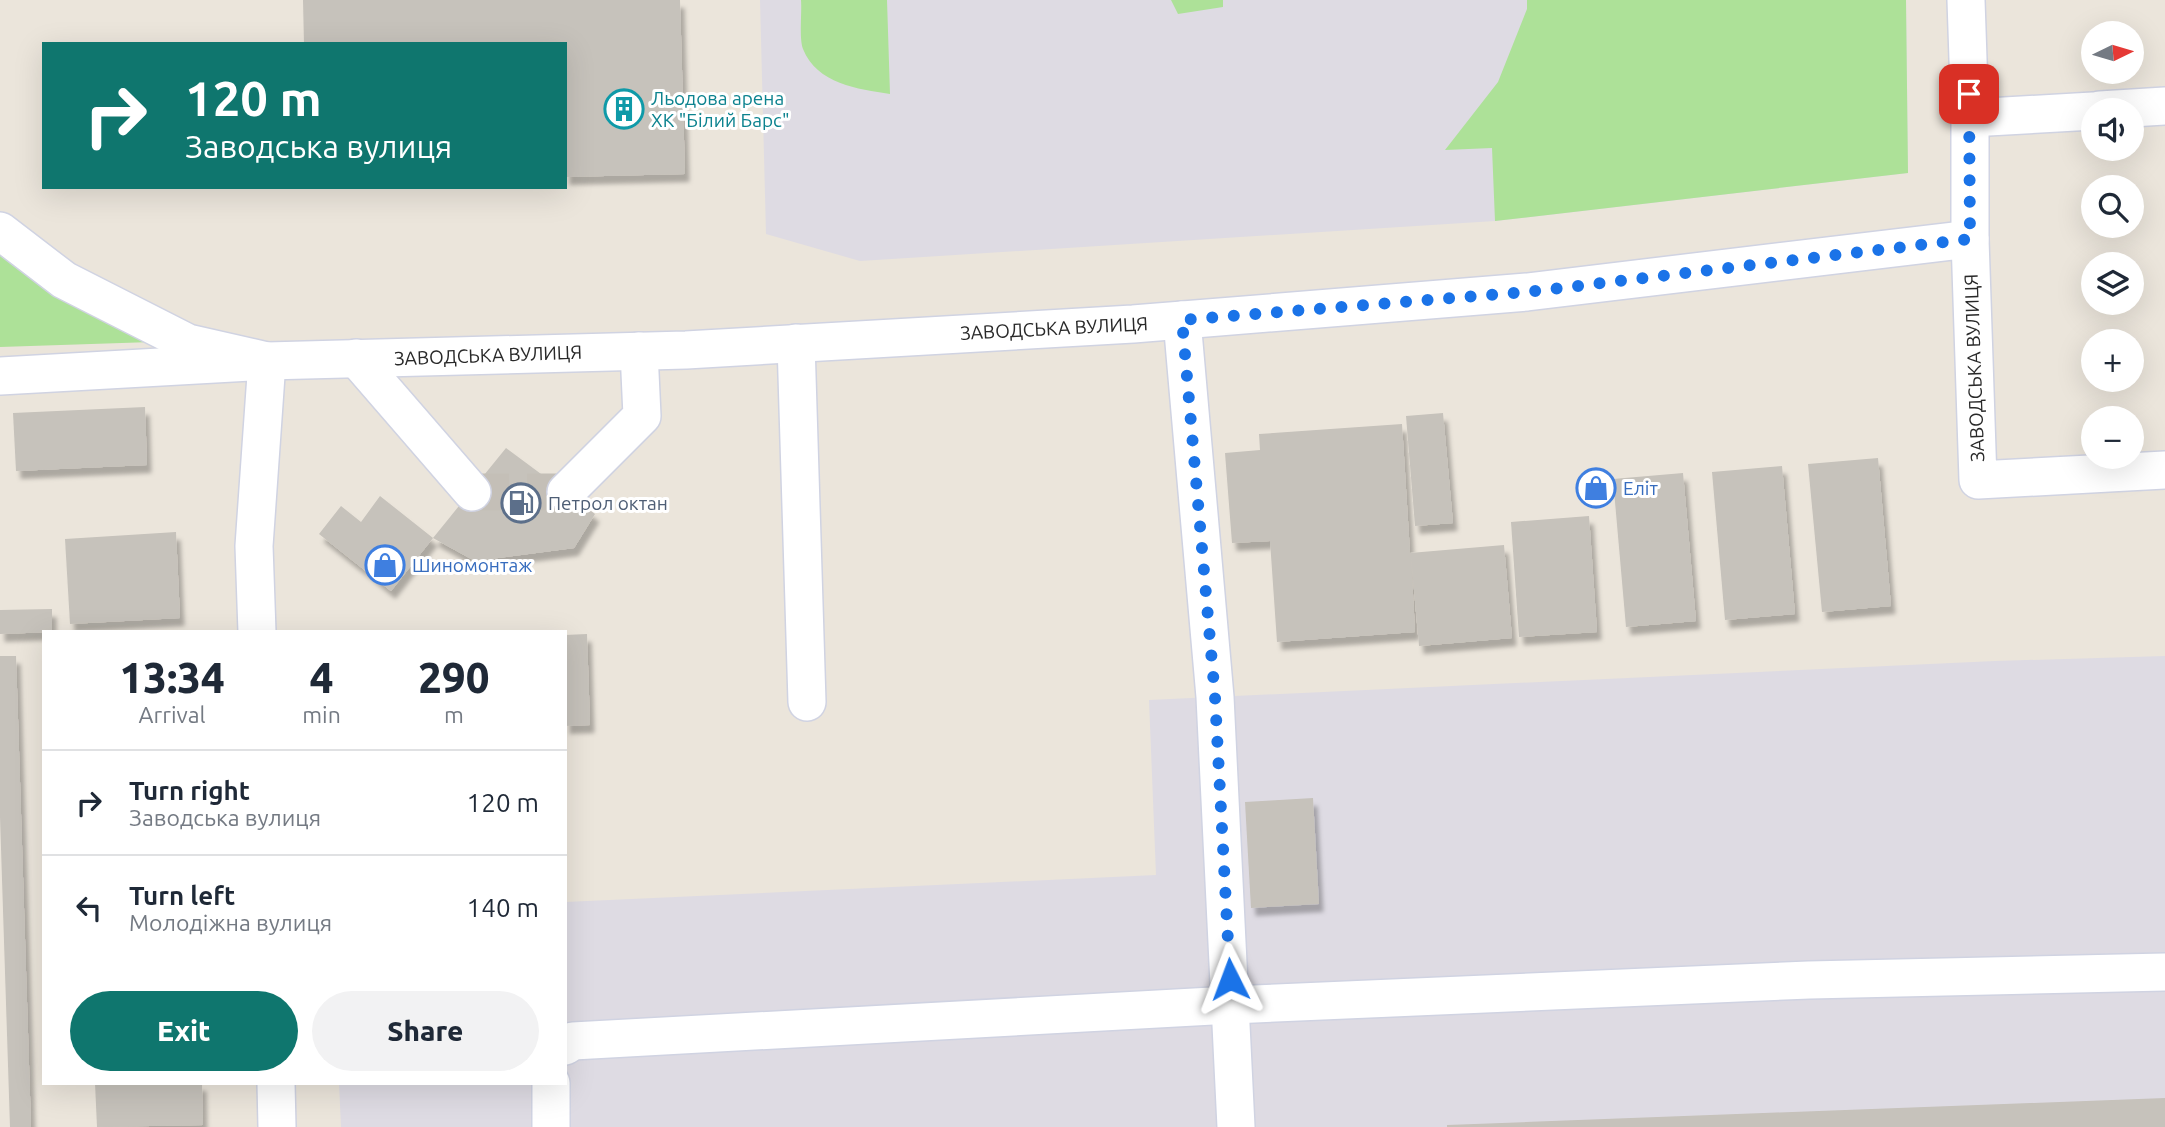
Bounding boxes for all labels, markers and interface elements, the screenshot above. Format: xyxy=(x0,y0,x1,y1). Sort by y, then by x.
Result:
north arrow xyxy=(2081,21,2144,84)
map controls xyxy=(2081,21,2144,469)
pin xyxy=(1939,64,1999,124)
icon: right xyxy=(70,70,161,161)
text: 120 m xyxy=(185,70,322,125)
icon: arrive xyxy=(1950,75,1988,113)
place label: Льодова арена ХК "Білий Барс" xyxy=(651,87,790,131)
building icon: Льодова арена ХК "Білий Барс" xyxy=(603,88,645,130)
button: sound xyxy=(2081,98,2144,161)
text: Заводська вулиця xyxy=(185,128,452,164)
button: search xyxy=(2081,175,2144,238)
button: layers xyxy=(2081,252,2144,315)
street label: ЗАВОДСЬКА ВУЛИЦЯ xyxy=(1960,274,1988,462)
street label: ЗАВОДСЬКА ВУЛИЦЯ xyxy=(959,312,1149,344)
button: + xyxy=(2081,329,2144,392)
street label: ЗАВОДСЬКА ВУЛИЦЯ xyxy=(394,341,582,369)
button: − xyxy=(2081,406,2144,469)
shop icon: Еліт xyxy=(1575,467,1617,509)
place label: Еліт xyxy=(1623,477,1658,499)
fuel station icon: Петрол октан xyxy=(500,482,542,524)
place label: Петрол октан xyxy=(548,492,668,514)
shop icon: Шиномонтаж xyxy=(364,544,406,586)
place label: Шиномонтаж xyxy=(412,554,532,576)
text: 13:34 xyxy=(120,654,225,701)
text: 4 xyxy=(310,654,333,701)
text: 290 xyxy=(418,654,489,701)
text: Arrival xyxy=(139,702,206,727)
text: min xyxy=(302,702,341,727)
text: m xyxy=(444,702,464,727)
text: Turn right xyxy=(129,776,250,805)
icon: right xyxy=(70,784,108,822)
text: 120 m xyxy=(467,788,539,817)
text: Заводська вулиця xyxy=(129,805,321,830)
text: Turn left xyxy=(129,881,235,910)
icon: left xyxy=(70,889,108,927)
text: 140 m xyxy=(467,893,539,922)
text: Молодіжна вулиця xyxy=(129,910,332,935)
position arrow xyxy=(1193,942,1267,1016)
button: Exit xyxy=(70,991,298,1071)
button: Share xyxy=(312,991,539,1071)

